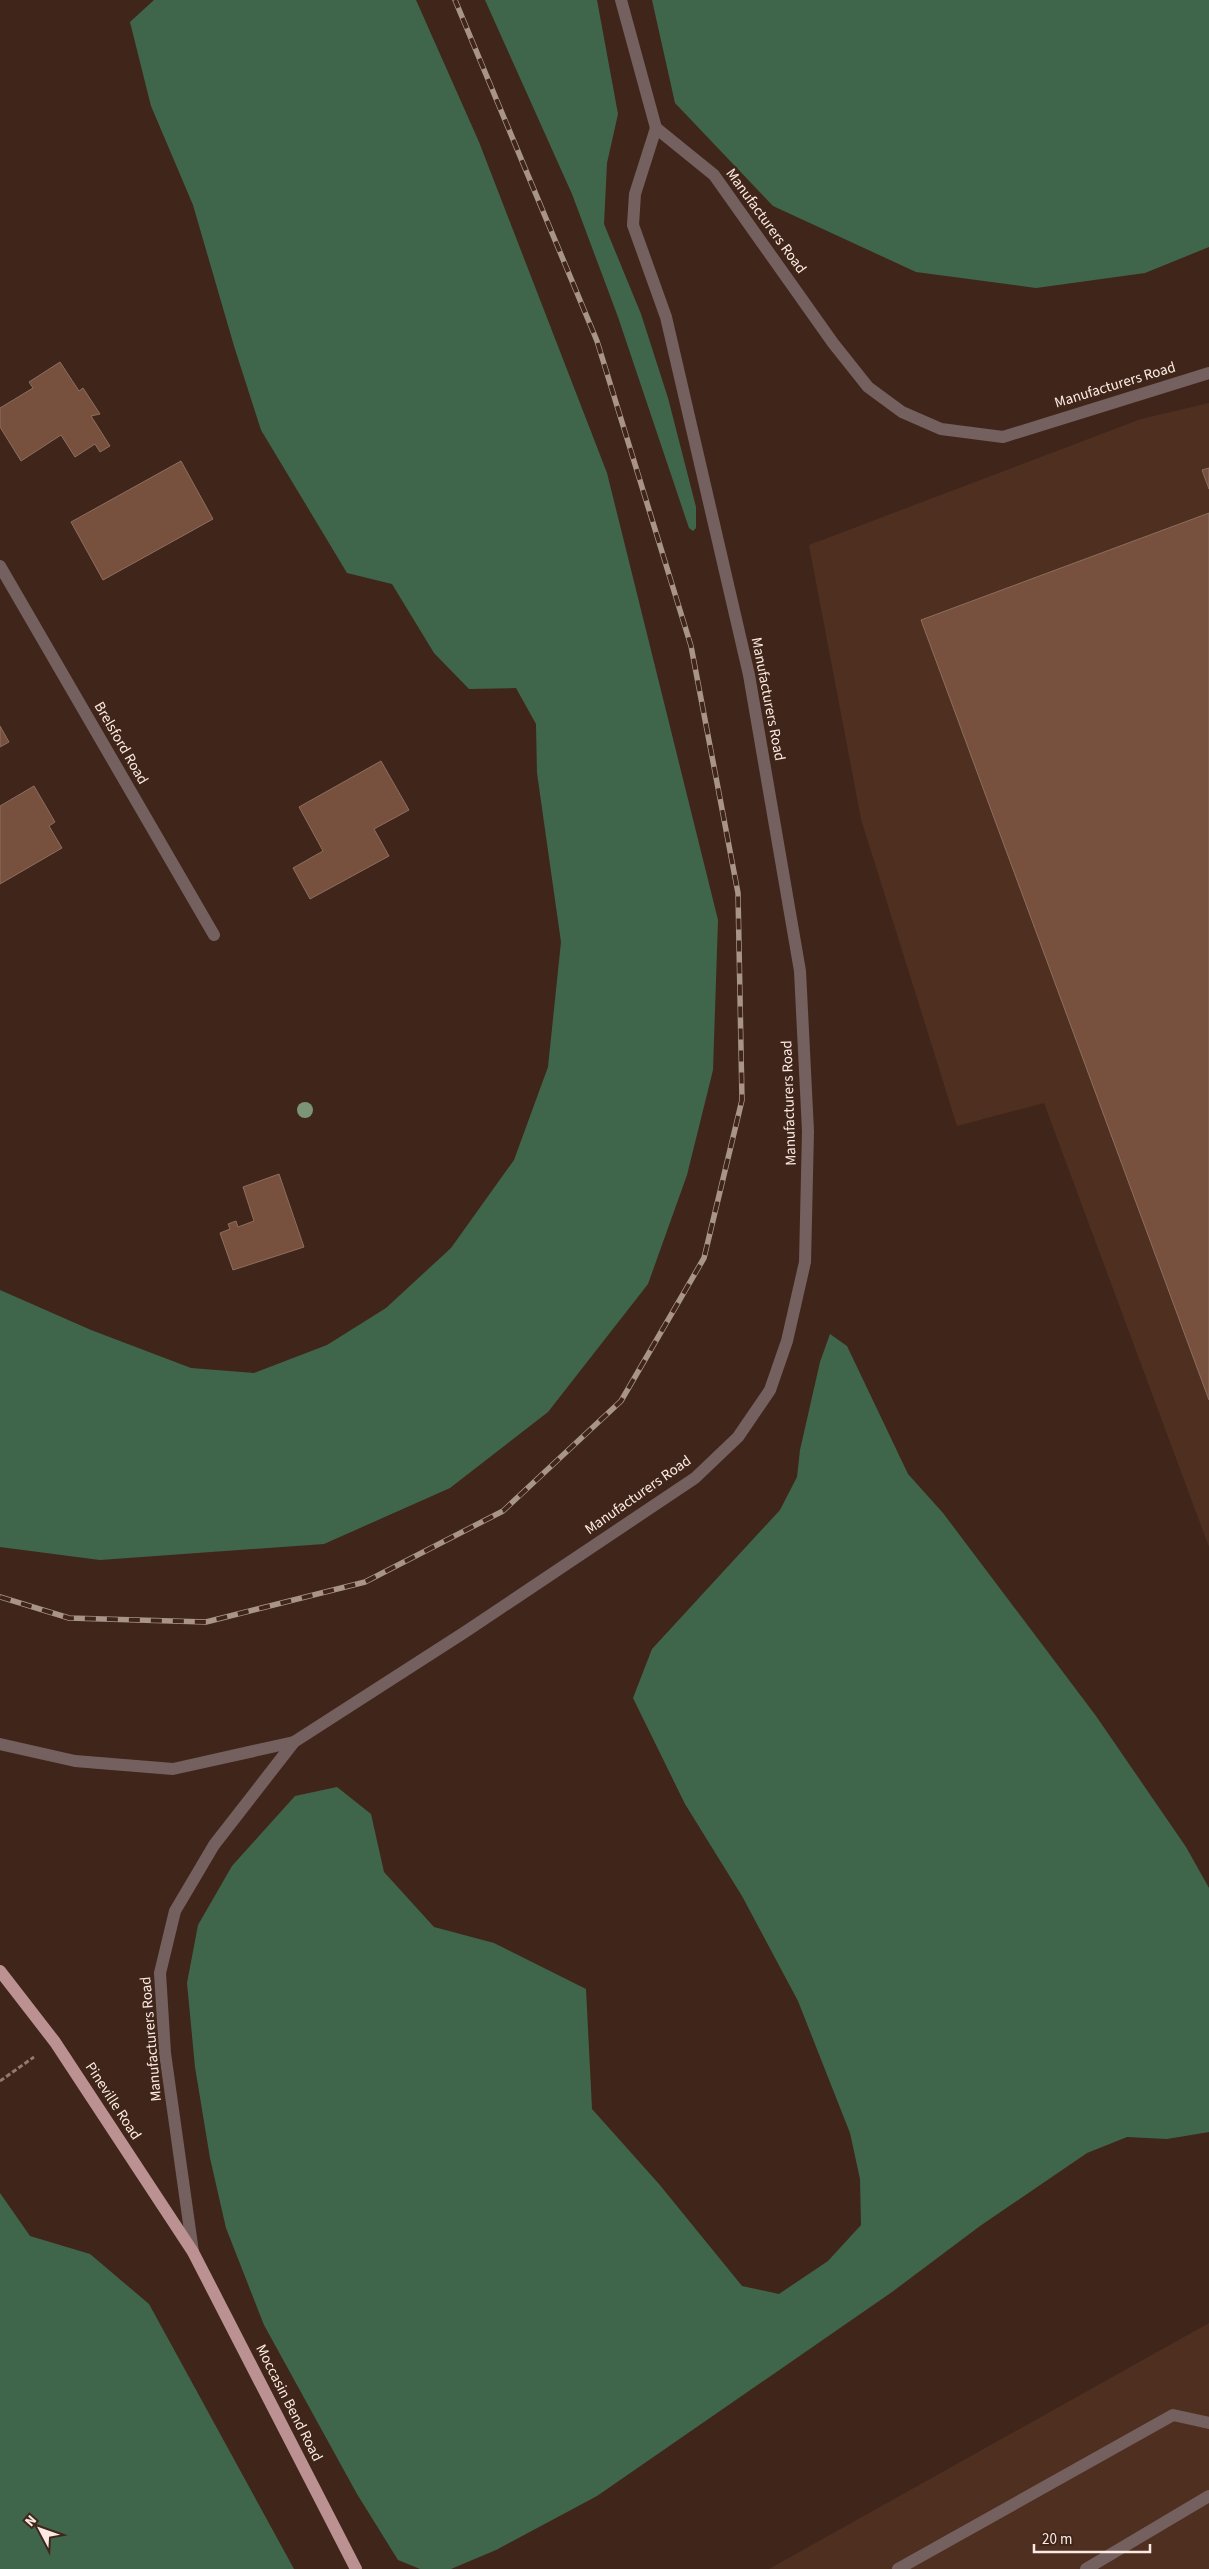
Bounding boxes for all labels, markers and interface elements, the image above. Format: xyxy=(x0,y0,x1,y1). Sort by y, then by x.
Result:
street label: Manufacturers Road xyxy=(721,164,811,278)
street label: Manufacturers Road xyxy=(1052,357,1178,413)
street label: Manufacturers Road xyxy=(746,635,790,763)
street label: Brelsford Road xyxy=(89,698,153,788)
street label: Manufacturers Road xyxy=(776,1040,802,1166)
street label: Manufacturers Road xyxy=(581,1450,695,1540)
street label: Manufacturers Road xyxy=(135,1976,167,2102)
street label: Pineville Road xyxy=(80,2058,146,2144)
street label: Moccasin Bend Road xyxy=(250,2341,328,2465)
north arrow xyxy=(15,2504,65,2554)
text: N xyxy=(20,2511,42,2531)
scale bar xyxy=(1034,2522,1150,2554)
text: 20 m xyxy=(1042,2529,1072,2550)

